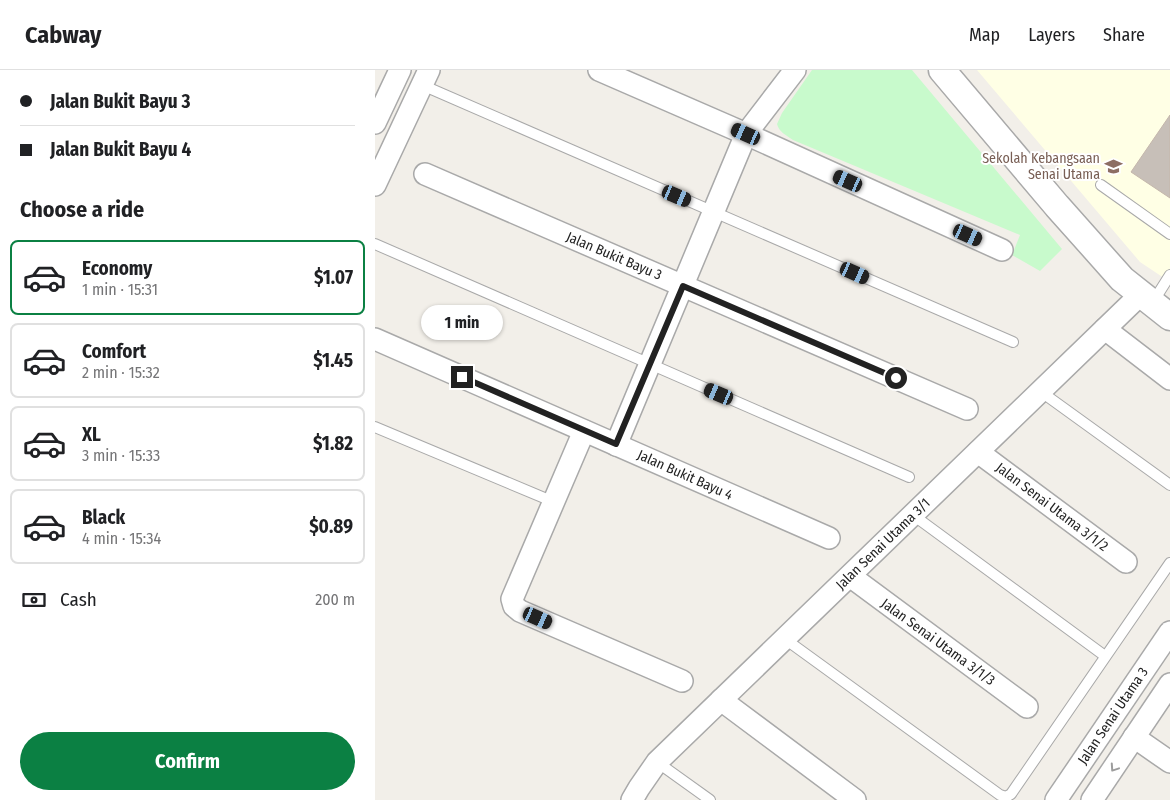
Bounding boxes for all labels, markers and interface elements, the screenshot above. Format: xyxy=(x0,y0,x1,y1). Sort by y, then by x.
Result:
text: Cabway xyxy=(25,21,101,49)
text: Map xyxy=(969,24,1000,46)
text: Layers xyxy=(1028,24,1075,46)
text: Share xyxy=(1103,24,1145,46)
text: Jalan Bukit Bayu 3 xyxy=(50,90,191,113)
car xyxy=(729,121,762,147)
text: Jalan Bukit Bayu 4 xyxy=(50,138,191,161)
place label: Sekolah Kebangsaan Senai Utama xyxy=(982,150,1100,183)
school or university icon: Sekolah Kebangsaan Senai Utama xyxy=(1104,156,1124,176)
car xyxy=(831,168,864,194)
car xyxy=(660,183,693,209)
text: Choose a ride xyxy=(20,196,144,223)
car xyxy=(951,222,984,248)
street label: Jalan Bukit Bayu 3 xyxy=(564,228,664,284)
icon: car xyxy=(22,255,67,300)
text: Economy xyxy=(82,257,152,280)
car xyxy=(838,260,871,286)
text: $1.07 xyxy=(314,266,353,289)
text: 1 min · 15:31 xyxy=(82,280,158,299)
callout: 1 min xyxy=(421,304,503,340)
text: 1 min xyxy=(445,313,479,332)
icon: car xyxy=(22,338,67,383)
text: Comfort xyxy=(82,340,146,363)
text: $1.45 xyxy=(313,349,353,372)
text: 2 min · 15:32 xyxy=(82,363,160,382)
route end xyxy=(451,366,473,388)
route start xyxy=(885,367,907,389)
car xyxy=(702,381,735,407)
icon: car xyxy=(22,421,67,466)
text: XL xyxy=(82,423,101,446)
text: $1.82 xyxy=(313,432,353,455)
text: 3 min · 15:33 xyxy=(82,446,160,465)
street label: Jalan Bukit Bayu 4 xyxy=(635,446,735,504)
street label: Jalan Senai Utama 3/1/2 xyxy=(992,459,1112,555)
street label: Jalan Senai Utama 3/1 xyxy=(832,495,934,593)
icon: car xyxy=(22,504,67,549)
text: Black xyxy=(82,506,125,529)
text: $0.89 xyxy=(309,515,353,538)
text: 4 min · 15:34 xyxy=(82,529,161,548)
icon: cash xyxy=(20,586,48,614)
text: Cash xyxy=(60,588,97,611)
text: 200 m xyxy=(315,590,355,609)
street label: Jalan Senai Utama 3/1/3 xyxy=(878,595,998,689)
car xyxy=(521,605,554,631)
street label: Jalan Senai Utama 3 xyxy=(1074,664,1152,768)
button: Confirm xyxy=(20,732,355,790)
one-way arrow xyxy=(1110,763,1120,772)

